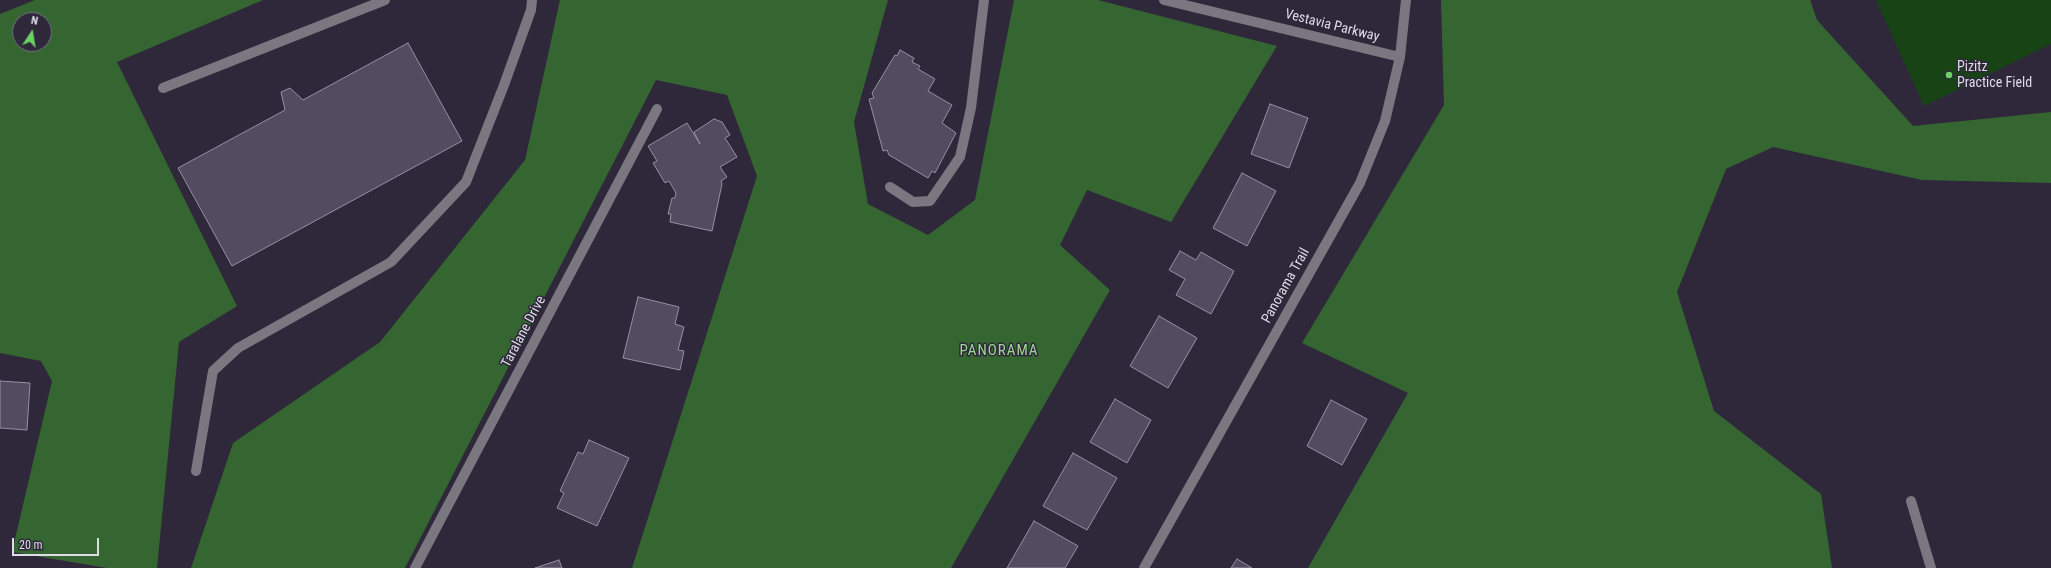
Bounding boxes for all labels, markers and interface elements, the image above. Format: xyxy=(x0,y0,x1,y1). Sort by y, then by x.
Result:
street label: Vestavia Parkway xyxy=(1283,6,1381,46)
north arrow xyxy=(12,12,52,52)
text: N xyxy=(30,14,39,28)
place label: Pizitz Practice Field xyxy=(1957,59,2032,92)
marker: Pizitz Practice Field xyxy=(1944,70,1954,80)
street label: Panorama Trail xyxy=(1258,246,1314,326)
street label: Taralane Drive xyxy=(498,293,550,371)
district label: PANORAMA xyxy=(960,342,1038,360)
scale bar xyxy=(14,530,101,556)
text: 20 m xyxy=(19,538,43,552)

